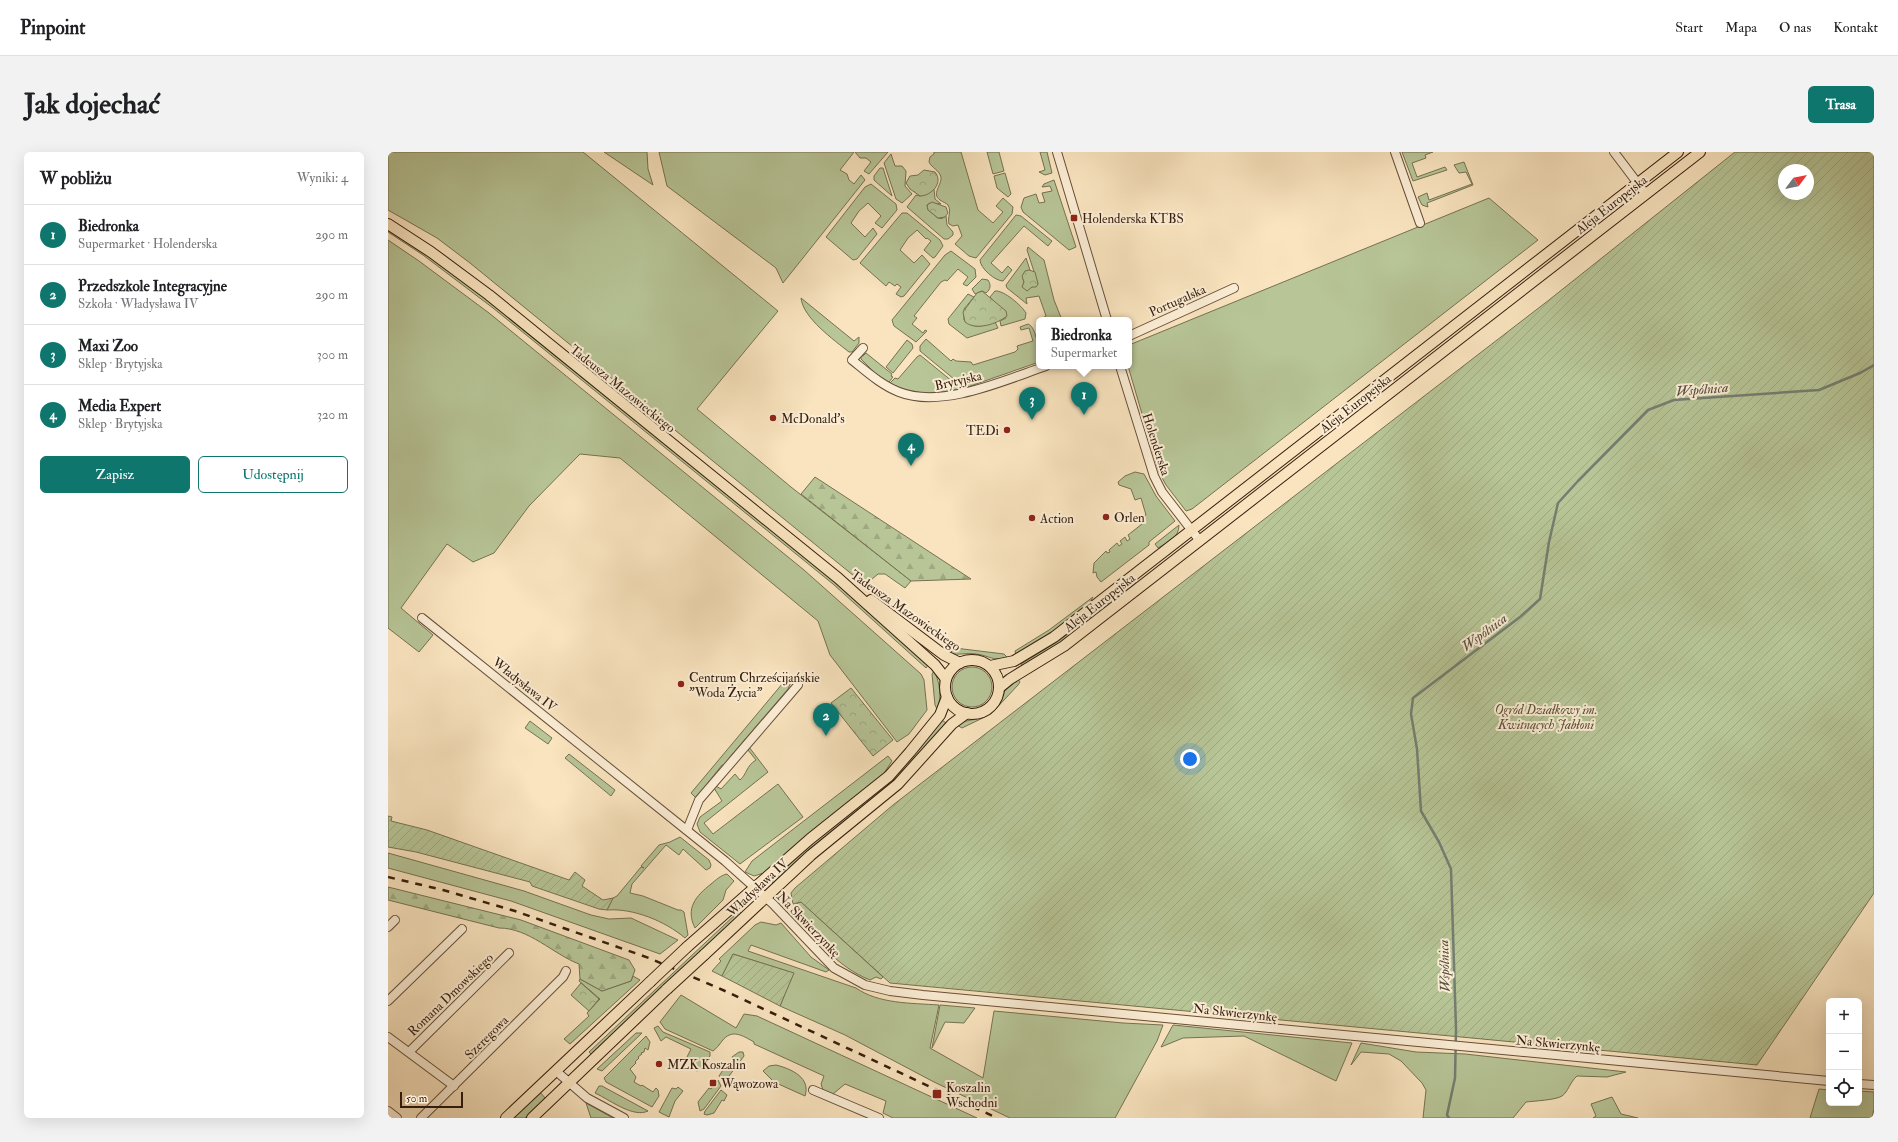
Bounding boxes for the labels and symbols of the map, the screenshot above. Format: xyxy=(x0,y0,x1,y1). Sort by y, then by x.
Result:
north arrow xyxy=(1778,164,1814,200)
street label: Aleja Europejska xyxy=(1572,172,1652,239)
place label: Holenderska KTBS xyxy=(1082,211,1184,227)
marker: Holenderska KTBS xyxy=(1069,213,1079,223)
street label: Portugalska xyxy=(1147,281,1209,320)
street label: Tadeusza Mazowieckiego xyxy=(566,341,678,436)
street label: Brytyjska xyxy=(933,368,984,395)
street label: Aleja Europejska xyxy=(1316,371,1396,438)
water label: Wspólnica xyxy=(1675,379,1729,400)
pin: 1 xyxy=(1071,382,1097,415)
pin: 3 xyxy=(1019,387,1045,420)
place label: McDonald's xyxy=(781,411,845,427)
street label: Holenderska xyxy=(1138,411,1174,478)
marker: McDonald's xyxy=(768,413,778,423)
place label: TEDi xyxy=(966,423,1000,439)
marker: TEDi xyxy=(1002,425,1012,435)
pin: 4 xyxy=(898,433,924,466)
place label: Orlen xyxy=(1114,510,1145,526)
place label: Action xyxy=(1039,511,1074,527)
marker: Orlen xyxy=(1101,512,1111,522)
marker: Action xyxy=(1027,513,1037,523)
street label: Tadeusza Mazowieckiego xyxy=(847,567,964,655)
street label: Aleja Europejska xyxy=(1060,570,1140,637)
water label: Wspólnica xyxy=(1458,610,1511,655)
street label: Władysława IV xyxy=(488,653,560,717)
place label: Centrum Chrześcijańskie "Woda Życia" xyxy=(689,670,820,702)
marker: Centrum Chrześcijańskie "Woda Życia" xyxy=(676,679,686,689)
park label: Ogród Działkowy im. Kwitnących Jabłoni xyxy=(1495,702,1597,733)
pin: 2 xyxy=(813,703,839,736)
your location xyxy=(1180,749,1200,769)
street label: Władysława IV xyxy=(723,855,793,922)
street label: Na Skwierzynkę xyxy=(772,889,844,962)
water label: Wspólnica xyxy=(1435,939,1454,993)
street label: Romana Dmowskiego xyxy=(405,950,497,1040)
street label: Na Skwierzynkę xyxy=(1192,1001,1278,1026)
street label: Szeregowa xyxy=(462,1012,512,1063)
street label: Na Skwierzynkę xyxy=(1515,1032,1601,1057)
place label: MZK Koszalin xyxy=(667,1057,746,1073)
marker: MZK Koszalin xyxy=(654,1059,664,1069)
place label: Wąwozowa xyxy=(720,1076,779,1092)
marker: Wąwozowa xyxy=(708,1078,718,1088)
place label: Koszalin Wschodni xyxy=(945,1080,998,1111)
marker: Koszalin Wschodni xyxy=(931,1088,943,1100)
scale bar xyxy=(400,1090,463,1109)

